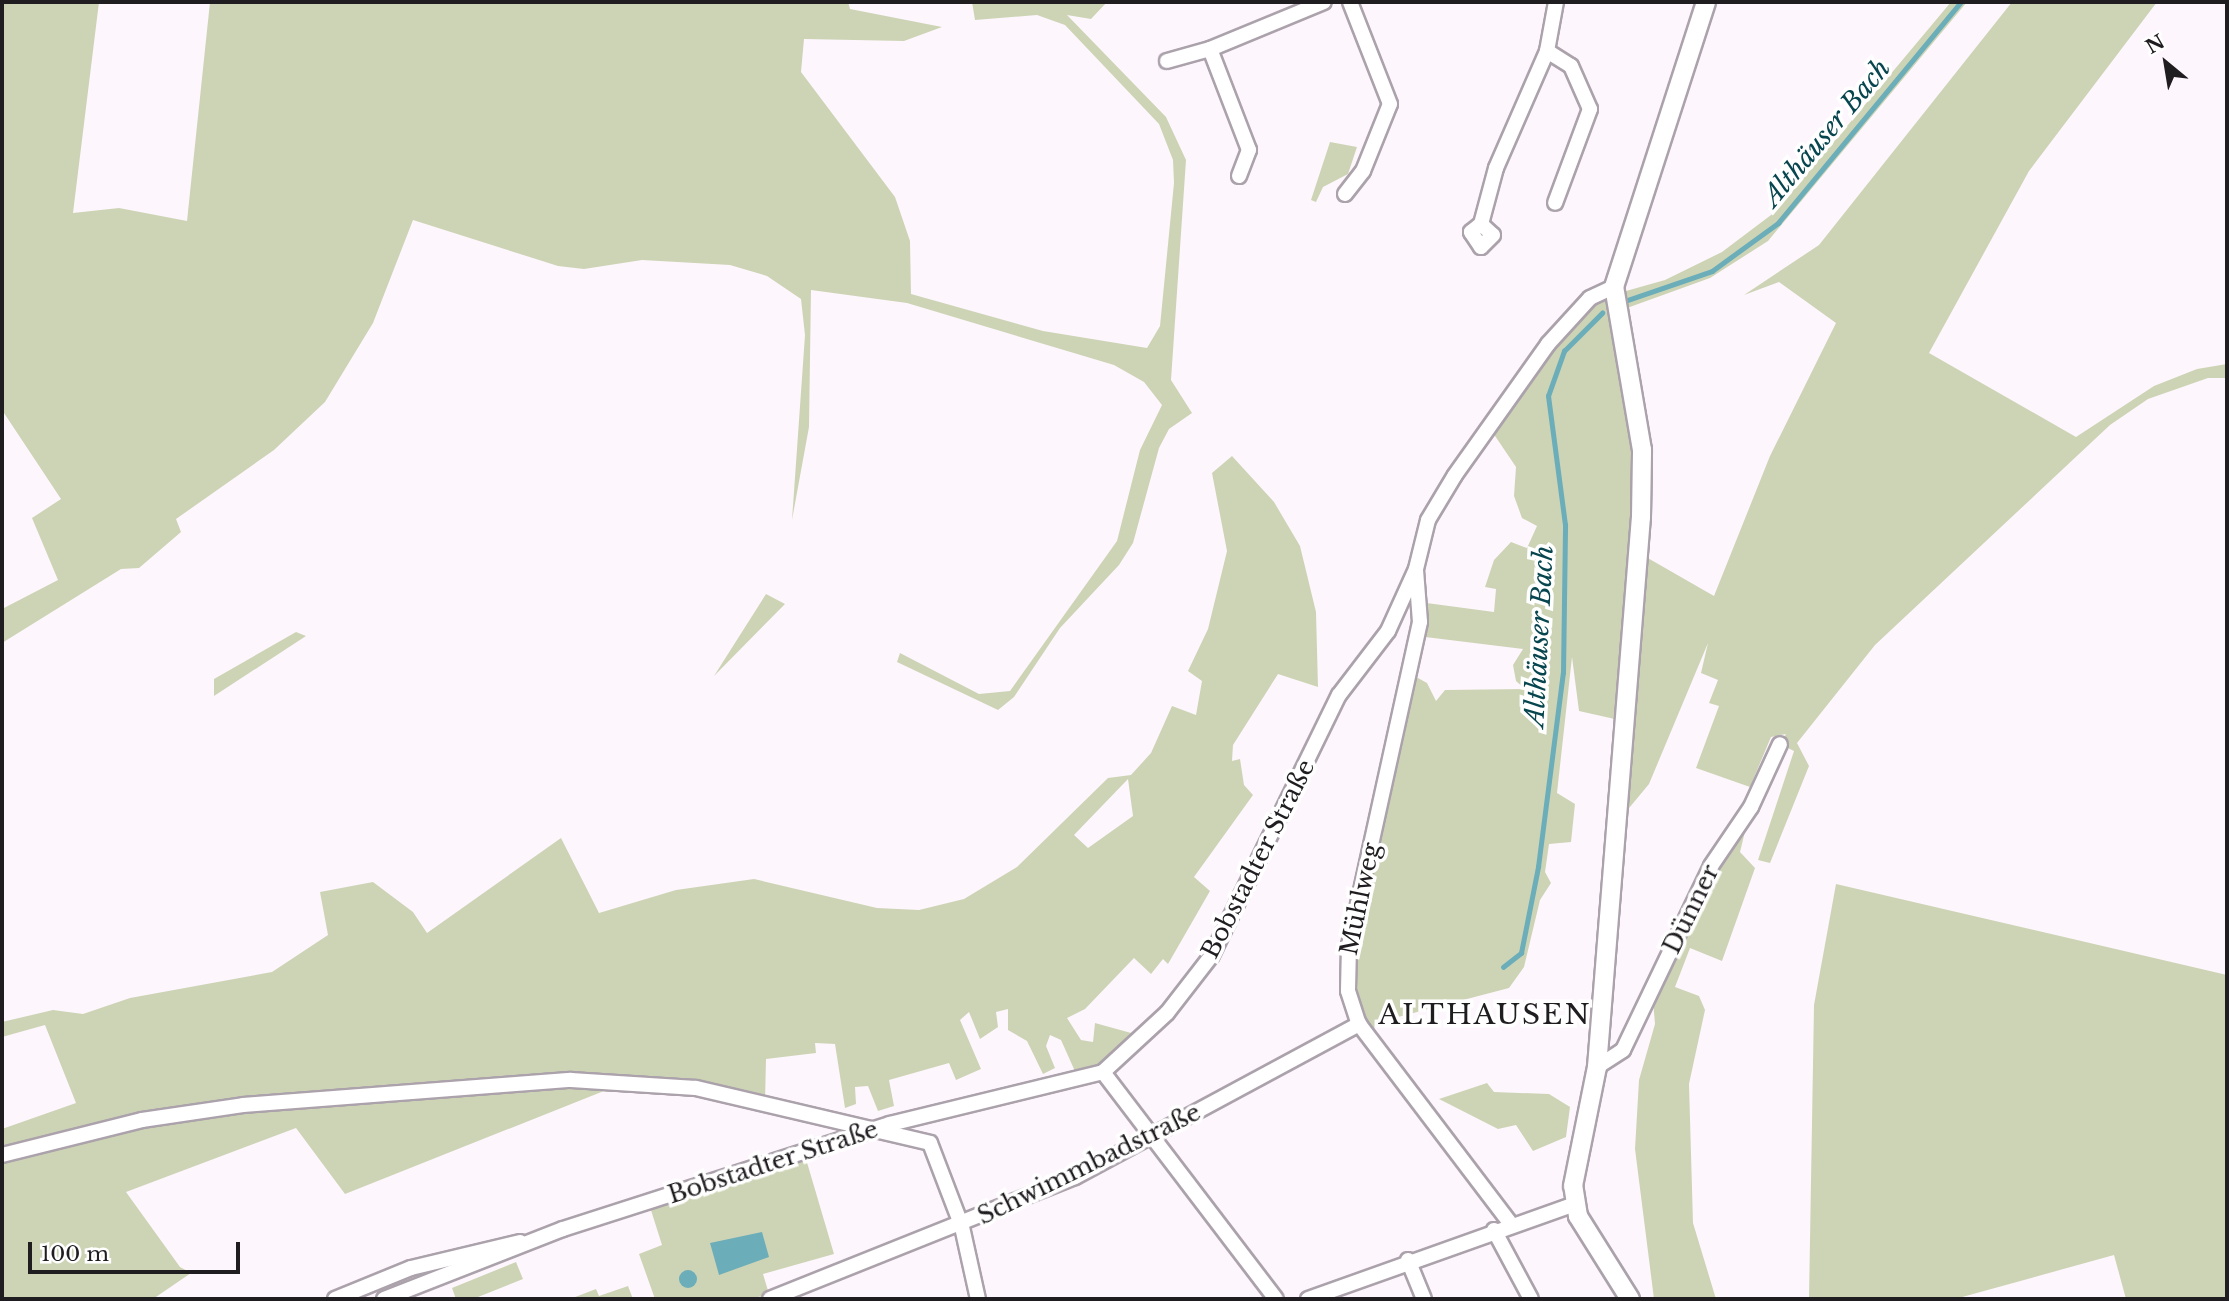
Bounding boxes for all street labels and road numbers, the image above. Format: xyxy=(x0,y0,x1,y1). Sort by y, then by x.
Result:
street label: Bobstadter Straße xyxy=(1195,755,1321,963)
street label: Mühlweg xyxy=(1334,840,1386,958)
street label: Dünner xyxy=(1657,860,1725,958)
street label: Schwimmbadstraße xyxy=(973,1097,1205,1231)
street label: Bobstadter Straße xyxy=(664,1114,882,1210)

